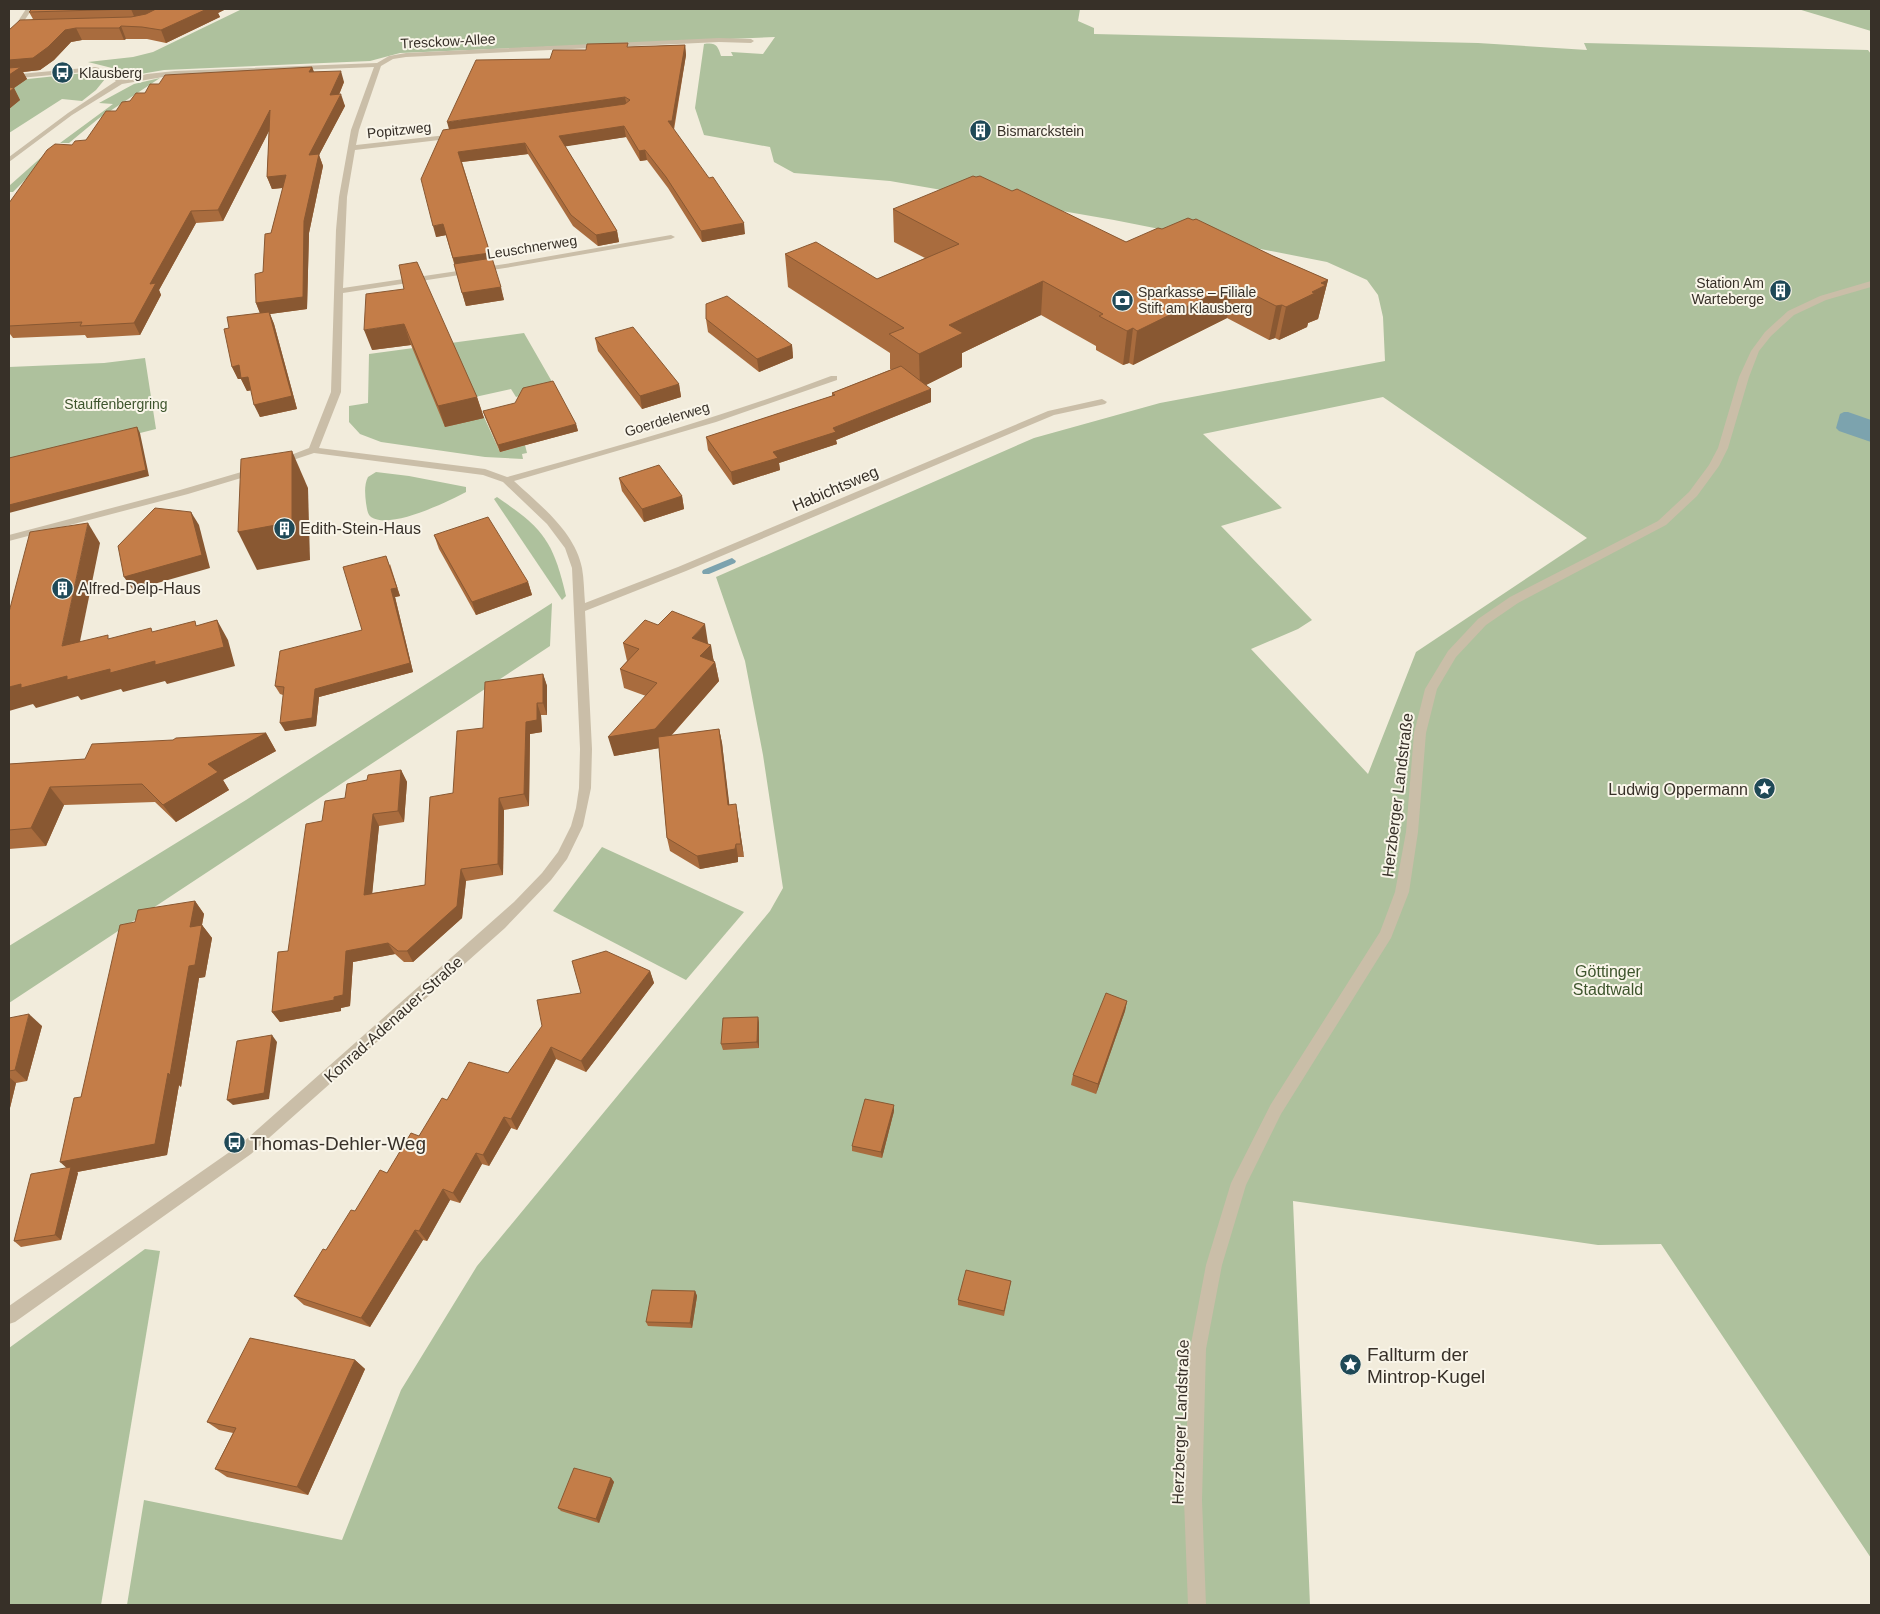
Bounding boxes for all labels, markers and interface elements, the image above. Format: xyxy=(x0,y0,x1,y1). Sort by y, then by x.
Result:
street label: Tresckow-Allee xyxy=(400,31,496,51)
bus stop icon: Klausberg xyxy=(51,61,75,85)
place label: Klausberg xyxy=(79,65,142,81)
street label: Popitzweg xyxy=(366,119,432,141)
building icon: Bismarckstein xyxy=(969,119,993,143)
place label: Bismarckstein xyxy=(997,123,1084,139)
street label: Leuschnerweg xyxy=(486,232,578,262)
place label: Station Am Warteberge xyxy=(1691,275,1764,307)
building icon: Station Am Warteberge xyxy=(1768,279,1792,303)
place label: Sparkasse – Filiale Stift am Klausberg xyxy=(1138,284,1256,316)
bank icon: Sparkasse – Filiale Stift am Klausberg xyxy=(1110,288,1134,312)
park label: Stauffenbergring xyxy=(64,396,168,412)
street label: Goerdelerweg xyxy=(623,398,711,440)
street label: Habichtsweg xyxy=(790,463,881,514)
building icon: Edith-Stein-Haus xyxy=(272,516,296,540)
place label: Edith-Stein-Haus xyxy=(300,520,421,537)
building icon: Alfred-Delp-Haus xyxy=(50,576,74,600)
place label: Alfred-Delp-Haus xyxy=(78,580,201,597)
street label: Herzberger Landstraße xyxy=(1379,712,1416,878)
place icon: Ludwig Oppermann xyxy=(1752,777,1776,801)
place label: Ludwig Oppermann xyxy=(1608,781,1748,798)
street label: Konrad-Adenauer-Straße xyxy=(321,953,466,1086)
park label: Göttinger Stadtwald xyxy=(1573,963,1643,998)
bus stop icon: Thomas-Dehler-Weg xyxy=(222,1131,246,1155)
place label: Thomas-Dehler-Weg xyxy=(250,1133,426,1154)
street label: Herzberger Landstraße xyxy=(1169,1339,1192,1505)
place label: Fallturm der Mintrop-Kugel xyxy=(1367,1344,1485,1387)
place icon: Fallturm der Mintrop-Kugel xyxy=(1339,1353,1363,1377)

